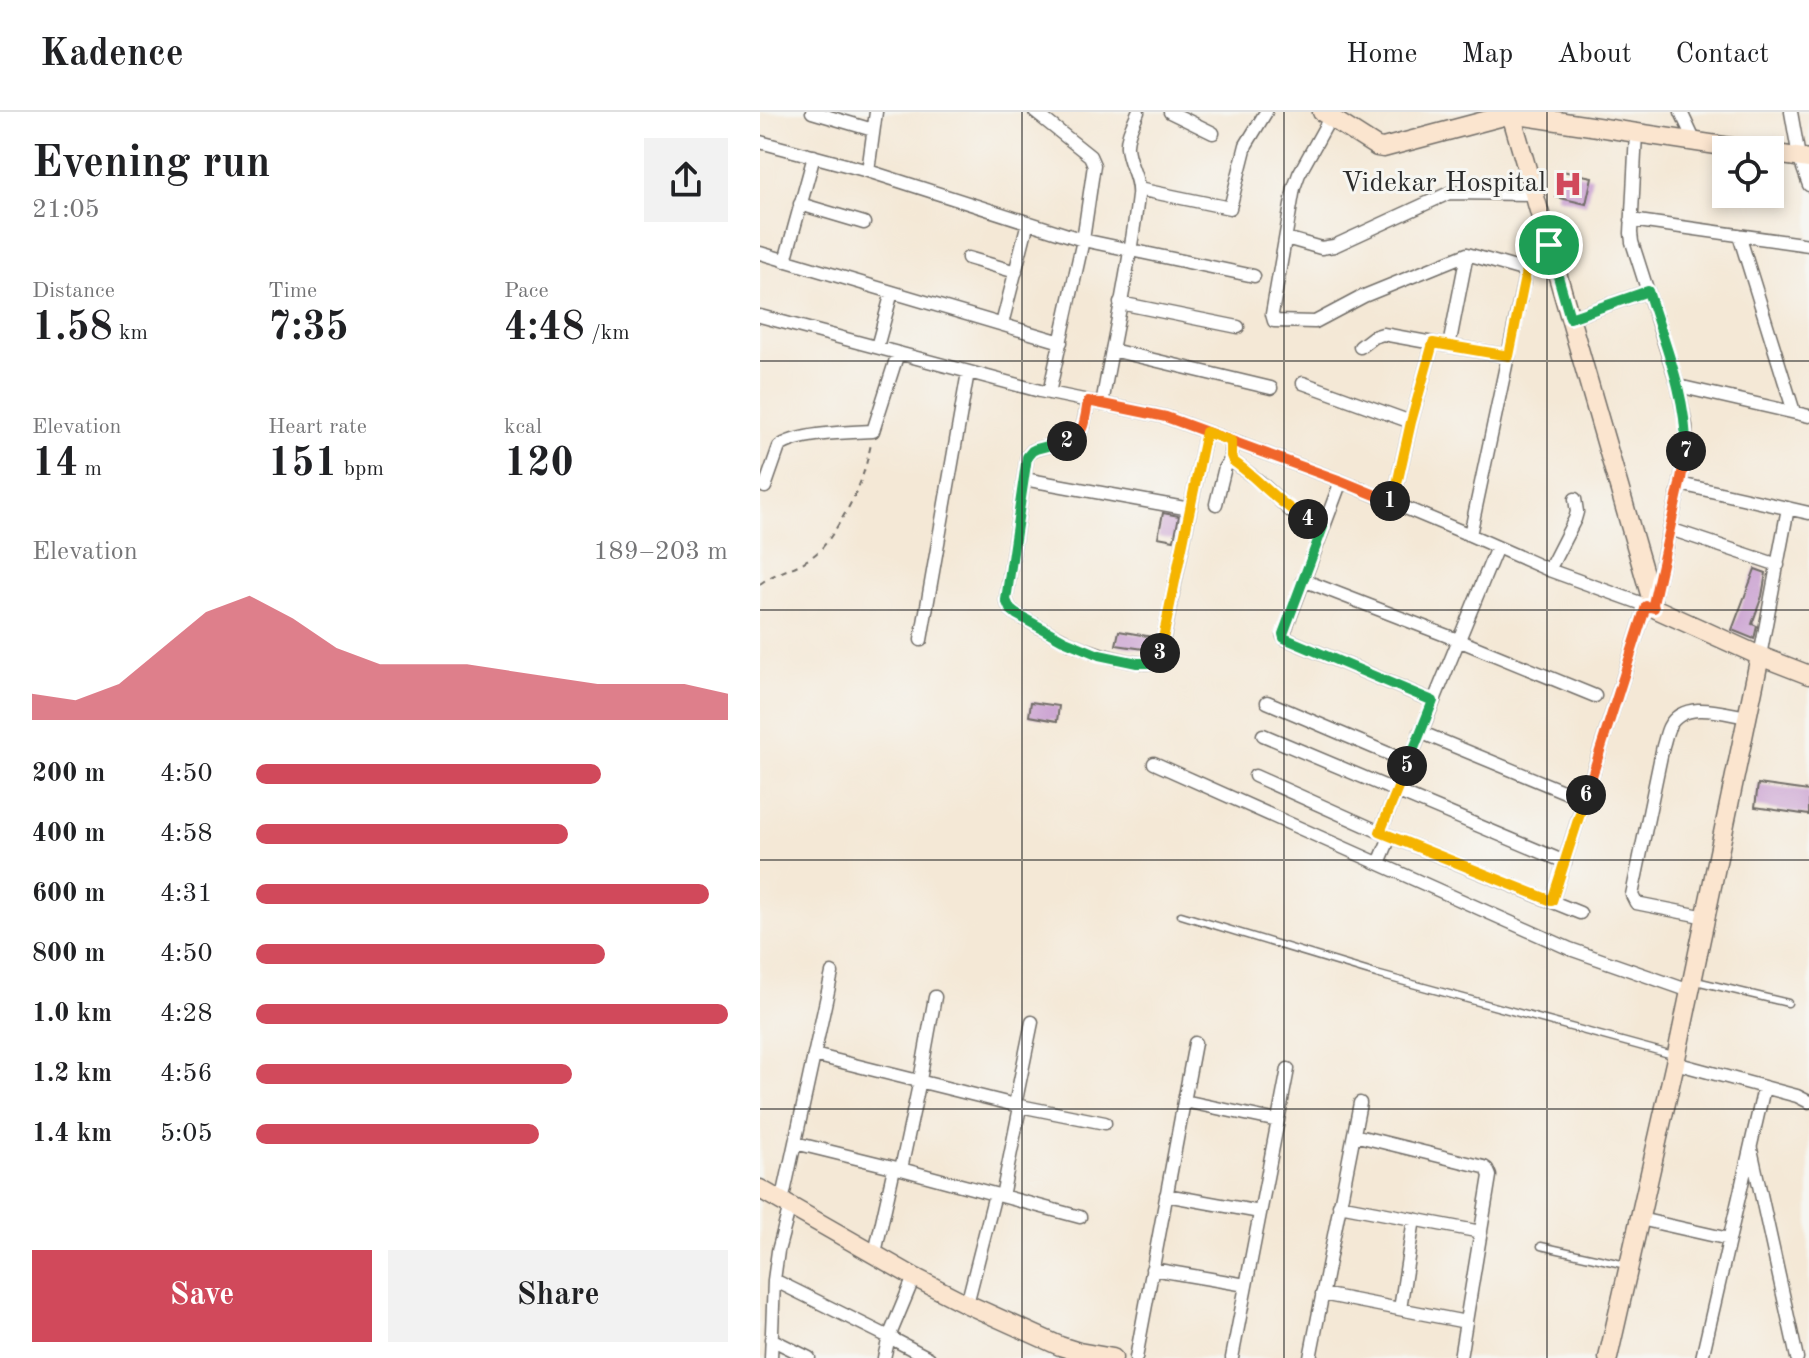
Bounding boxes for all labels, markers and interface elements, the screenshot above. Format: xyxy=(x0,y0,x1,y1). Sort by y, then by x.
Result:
text: Kadence xyxy=(40,36,184,74)
text: Home xyxy=(1346,41,1417,69)
text: Map xyxy=(1461,41,1513,69)
text: About xyxy=(1557,41,1632,69)
text: Contact xyxy=(1676,41,1769,69)
map controls xyxy=(1712,136,1784,208)
button: locate xyxy=(1712,136,1784,208)
button: share xyxy=(644,138,728,222)
text: Evening run xyxy=(32,142,270,186)
hospital icon: Videkar Hospital xyxy=(1553,169,1583,199)
place label: Videkar Hospital xyxy=(1341,170,1546,198)
text: 21:05 xyxy=(32,197,100,223)
pin xyxy=(1515,211,1583,279)
icon: arrive xyxy=(1527,223,1571,267)
text: Distance xyxy=(32,280,115,302)
text: Time xyxy=(268,280,317,302)
text: Pace xyxy=(504,280,549,302)
text: 1.58 xyxy=(32,309,113,349)
text: 7:35 xyxy=(268,309,349,349)
text: 4:48 xyxy=(504,309,585,349)
text: km xyxy=(113,322,148,344)
text: /km xyxy=(585,322,630,344)
text: Elevation xyxy=(32,416,122,438)
text: Heart rate xyxy=(268,416,367,438)
text: kcal xyxy=(504,416,542,438)
pin: 2 xyxy=(1047,421,1087,461)
text: 2 xyxy=(1061,430,1073,452)
pin: 7 xyxy=(1666,431,1706,471)
text: 7 xyxy=(1680,440,1692,462)
text: 14 xyxy=(32,445,78,485)
text: 151 xyxy=(268,445,338,485)
text: 120 xyxy=(504,445,574,485)
text: m xyxy=(78,458,102,480)
text: bpm xyxy=(338,458,384,480)
pin: 1 xyxy=(1370,481,1410,521)
text: 1 xyxy=(1384,490,1396,512)
pin: 4 xyxy=(1288,499,1328,539)
text: 4 xyxy=(1302,508,1314,530)
text: Elevation xyxy=(32,539,138,565)
text: 189–203 m xyxy=(593,539,728,565)
pin: 3 xyxy=(1140,633,1180,673)
text: 3 xyxy=(1154,642,1166,664)
pin: 5 xyxy=(1387,746,1427,786)
text: 5 xyxy=(1401,755,1413,777)
text: 200 m xyxy=(32,761,105,787)
text: 4:50 xyxy=(160,761,213,787)
pin: 6 xyxy=(1566,775,1606,815)
text: 6 xyxy=(1580,784,1592,806)
text: 400 m xyxy=(32,821,105,847)
text: 4:58 xyxy=(160,821,213,847)
text: 600 m xyxy=(32,881,105,907)
text: 4:31 xyxy=(160,881,213,907)
text: 800 m xyxy=(32,941,105,967)
text: 4:50 xyxy=(160,941,213,967)
text: 1.0 km xyxy=(32,1001,112,1027)
text: 4:28 xyxy=(160,1001,213,1027)
text: 1.2 km xyxy=(32,1061,112,1087)
text: 4:56 xyxy=(160,1061,213,1087)
text: 1.4 km xyxy=(32,1121,112,1147)
text: 5:05 xyxy=(160,1121,213,1147)
button: Save xyxy=(32,1250,372,1342)
button: Share xyxy=(388,1250,728,1342)

